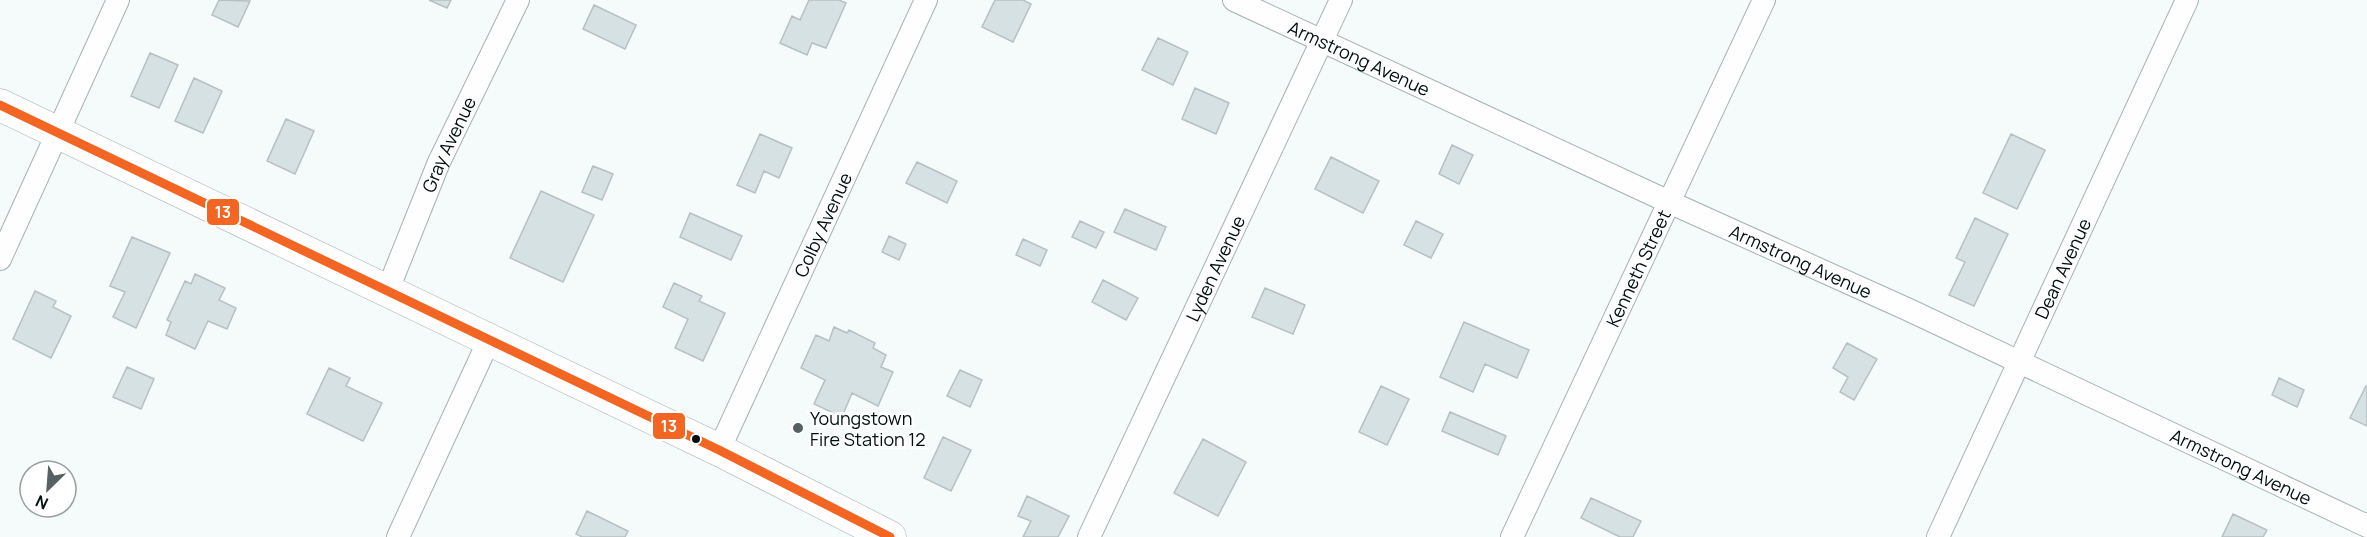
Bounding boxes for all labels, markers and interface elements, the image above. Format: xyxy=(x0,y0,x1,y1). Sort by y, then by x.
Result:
street label: Armstrong Avenue xyxy=(1285,15,1434,101)
street label: Gray Avenue xyxy=(416,92,481,196)
street label: Colby Avenue xyxy=(788,168,857,281)
line badge: 13 xyxy=(206,198,240,226)
text: 13 xyxy=(215,201,231,223)
street label: Kenneth Street xyxy=(1600,206,1676,331)
street label: Lyden Avenue xyxy=(1180,211,1250,325)
street label: Dean Avenue xyxy=(2029,214,2096,323)
street label: Armstrong Avenue xyxy=(1726,219,1876,304)
place label: Youngstown Fire Station 12 xyxy=(810,406,926,451)
line badge: 13 xyxy=(652,412,686,440)
text: 13 xyxy=(661,415,677,437)
marker: Youngstown Fire Station 12 xyxy=(791,421,805,435)
street label: Armstrong Avenue xyxy=(2167,423,2316,510)
unlabelled marker xyxy=(690,433,702,445)
north arrow xyxy=(18,459,78,519)
text: N xyxy=(32,490,52,515)

